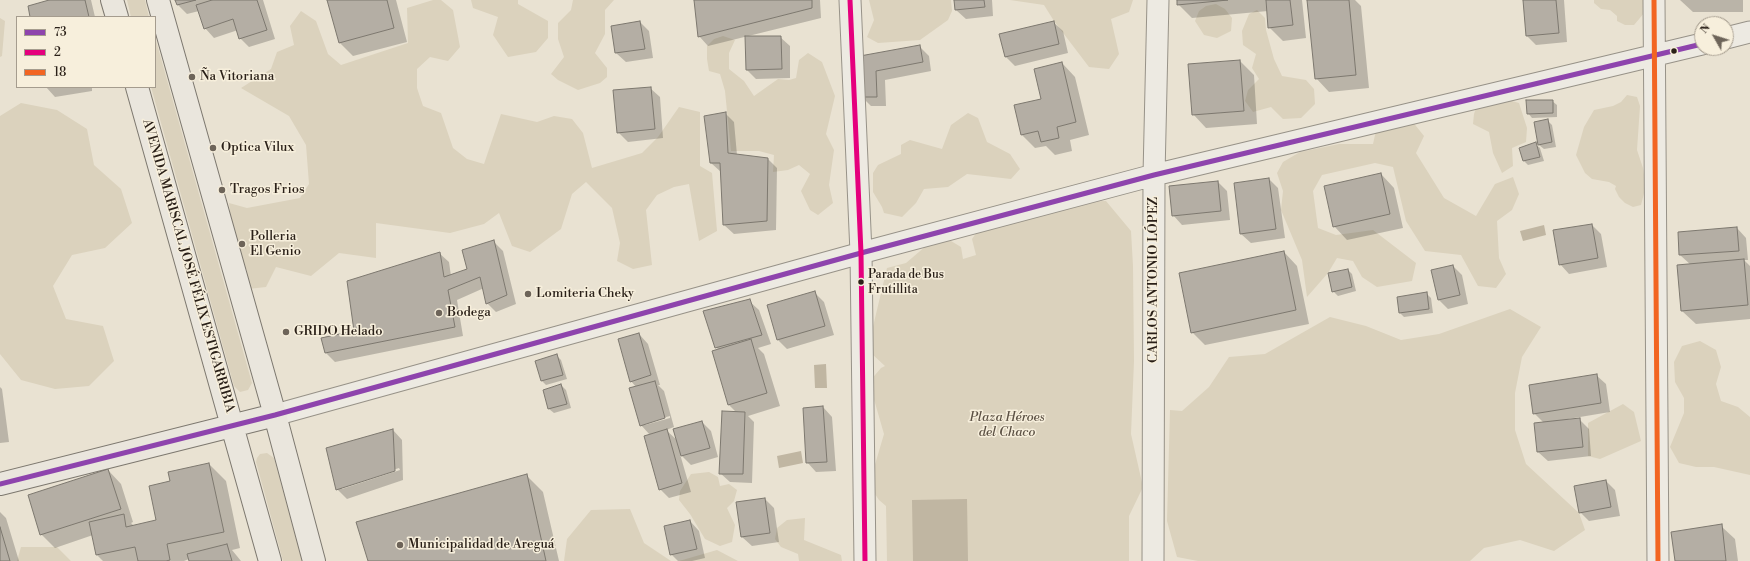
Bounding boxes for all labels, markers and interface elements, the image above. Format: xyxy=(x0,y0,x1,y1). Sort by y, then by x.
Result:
legend xyxy=(16,16,156,88)
north arrow xyxy=(1694,16,1734,56)
text: N xyxy=(1697,21,1714,37)
text: 73 xyxy=(54,25,67,40)
text: 2 xyxy=(54,45,61,60)
unlabelled marker xyxy=(1669,46,1679,56)
text: 18 xyxy=(54,65,66,80)
place label: Ña Vitoriana xyxy=(200,69,274,85)
marker: Ña Vitoriana xyxy=(187,72,197,82)
street label: AVENIDA MARISCAL JOSÉ FÉLIX ESTIGARRIBIA xyxy=(139,117,237,415)
place label: Optica Vilux xyxy=(221,140,294,156)
marker: Optica Vilux xyxy=(208,143,218,153)
place label: Tragos Frios xyxy=(230,182,305,198)
marker: Tragos Frios xyxy=(217,185,227,195)
street label: CARLOS ANTONIO LÓPEZ xyxy=(1146,197,1162,363)
place label: Polleria El Genio xyxy=(250,229,301,260)
marker: Polleria El Genio xyxy=(237,239,247,249)
place label: Parada de Bus Frutillita xyxy=(868,268,944,296)
marker: Parada de Bus Frutillita xyxy=(856,277,866,287)
place label: Lomiteria Cheky xyxy=(536,286,634,302)
marker: Lomiteria Cheky xyxy=(523,289,533,299)
place label: Bodega xyxy=(447,305,491,321)
marker: Bodega xyxy=(434,308,444,318)
place label: GRIDO Helado xyxy=(294,324,383,340)
marker: GRIDO Helado xyxy=(281,327,291,337)
park label: Plaza Héroes del Chaco xyxy=(969,410,1045,441)
place label: Municipalidad de Areguá xyxy=(408,537,554,553)
marker: Municipalidad de Areguá xyxy=(395,540,405,550)

